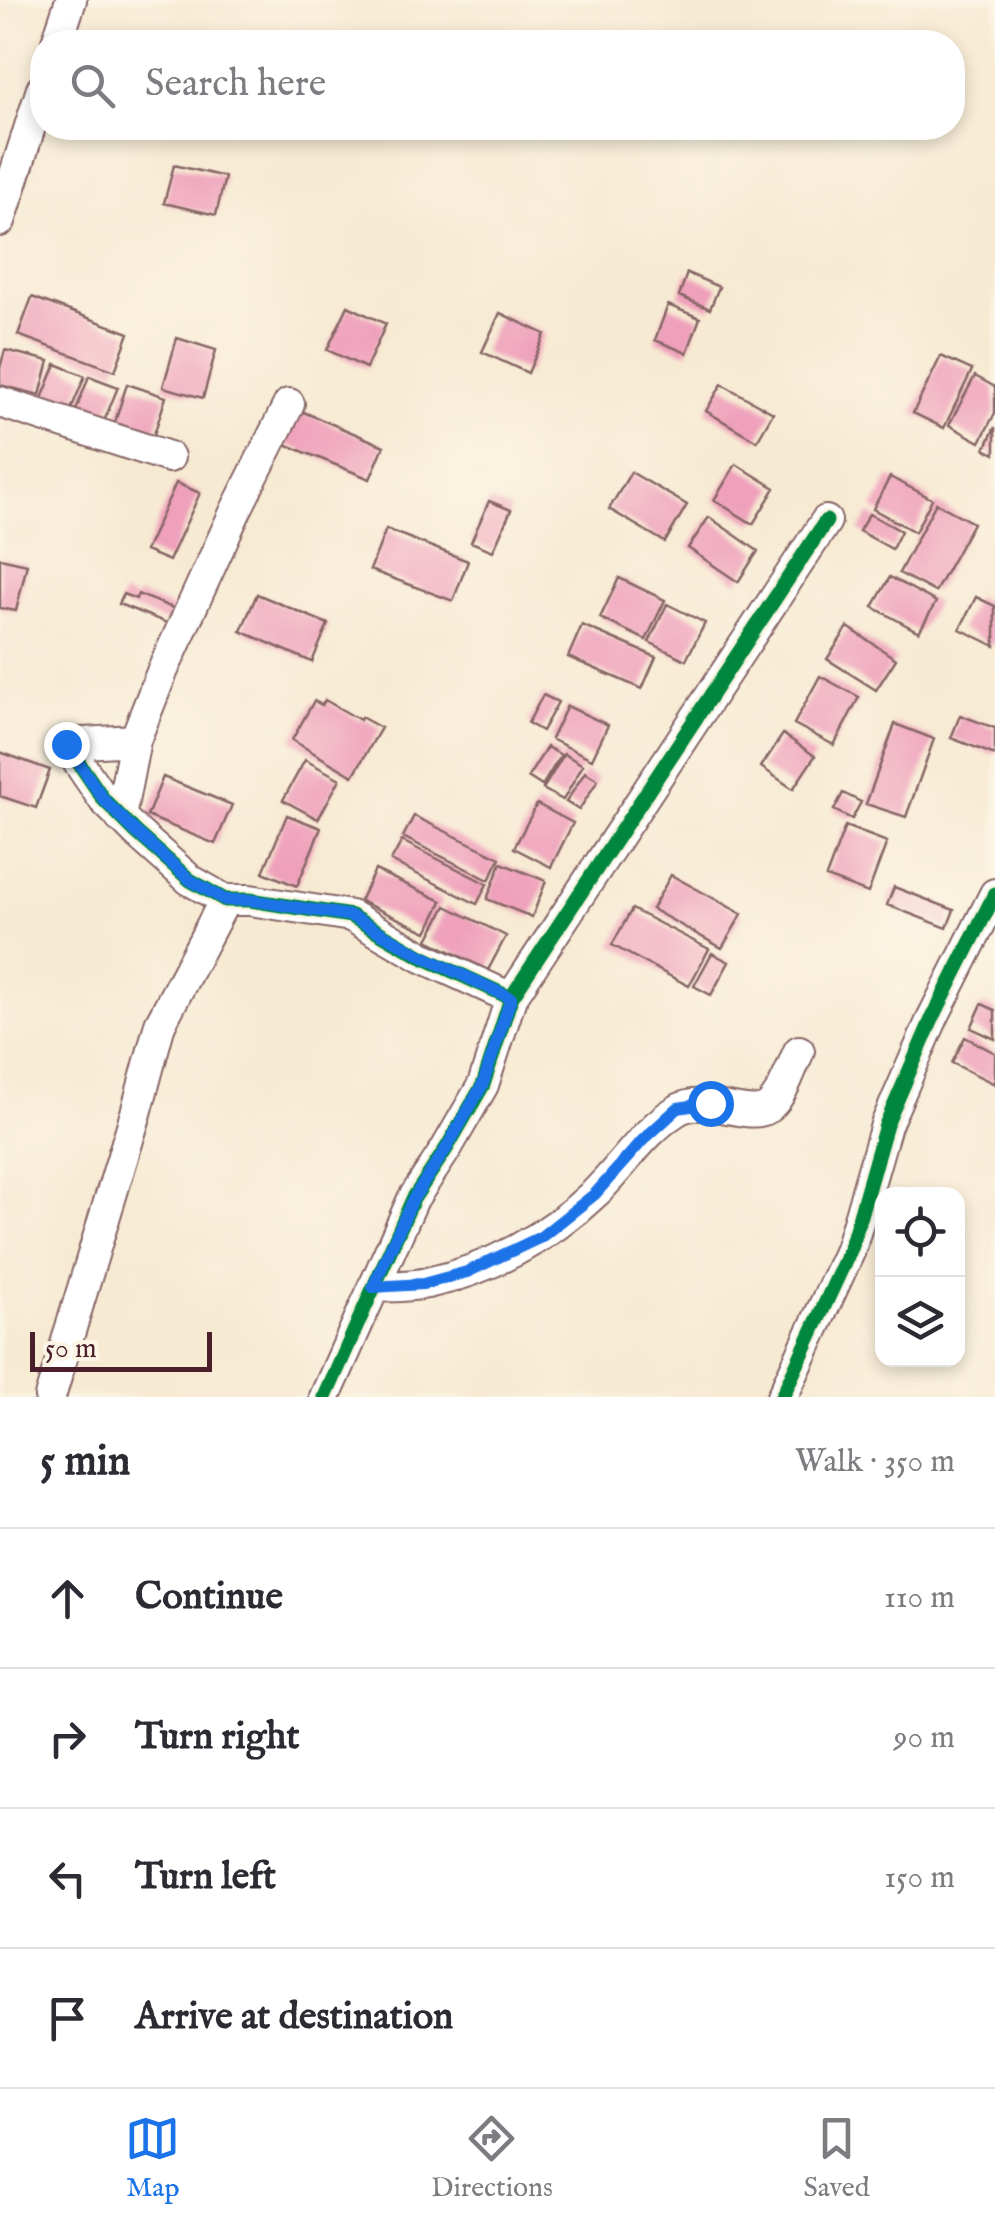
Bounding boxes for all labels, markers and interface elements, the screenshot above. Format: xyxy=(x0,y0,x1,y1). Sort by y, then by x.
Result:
search box xyxy=(30,30,965,140)
icon: search xyxy=(65,58,120,113)
text: Search here xyxy=(145,61,326,109)
route end xyxy=(44,722,90,768)
route start xyxy=(688,1081,734,1127)
map controls xyxy=(875,1187,965,1367)
button: locate xyxy=(875,1187,965,1277)
button: layers xyxy=(875,1277,965,1367)
scale bar xyxy=(30,1327,212,1372)
text: 50 m xyxy=(45,1332,97,1367)
text: 5 min xyxy=(40,1436,130,1489)
text: Walk · 350 m xyxy=(795,1442,955,1483)
icon: ahead xyxy=(40,1571,95,1626)
text: Continue xyxy=(135,1574,283,1622)
text: 110 m xyxy=(884,1578,955,1619)
icon: right xyxy=(40,1711,95,1766)
text: Turn right xyxy=(135,1714,299,1762)
text: 90 m xyxy=(894,1718,955,1759)
icon: left xyxy=(40,1851,95,1906)
text: Turn left xyxy=(135,1854,276,1902)
text: 150 m xyxy=(884,1858,955,1899)
icon: arrive xyxy=(40,1991,95,2046)
text: Arrive at destination xyxy=(135,1994,453,2042)
tab: Map xyxy=(125,2111,180,2206)
tab: Directions xyxy=(431,2111,553,2206)
tab: Saved xyxy=(803,2111,870,2206)

